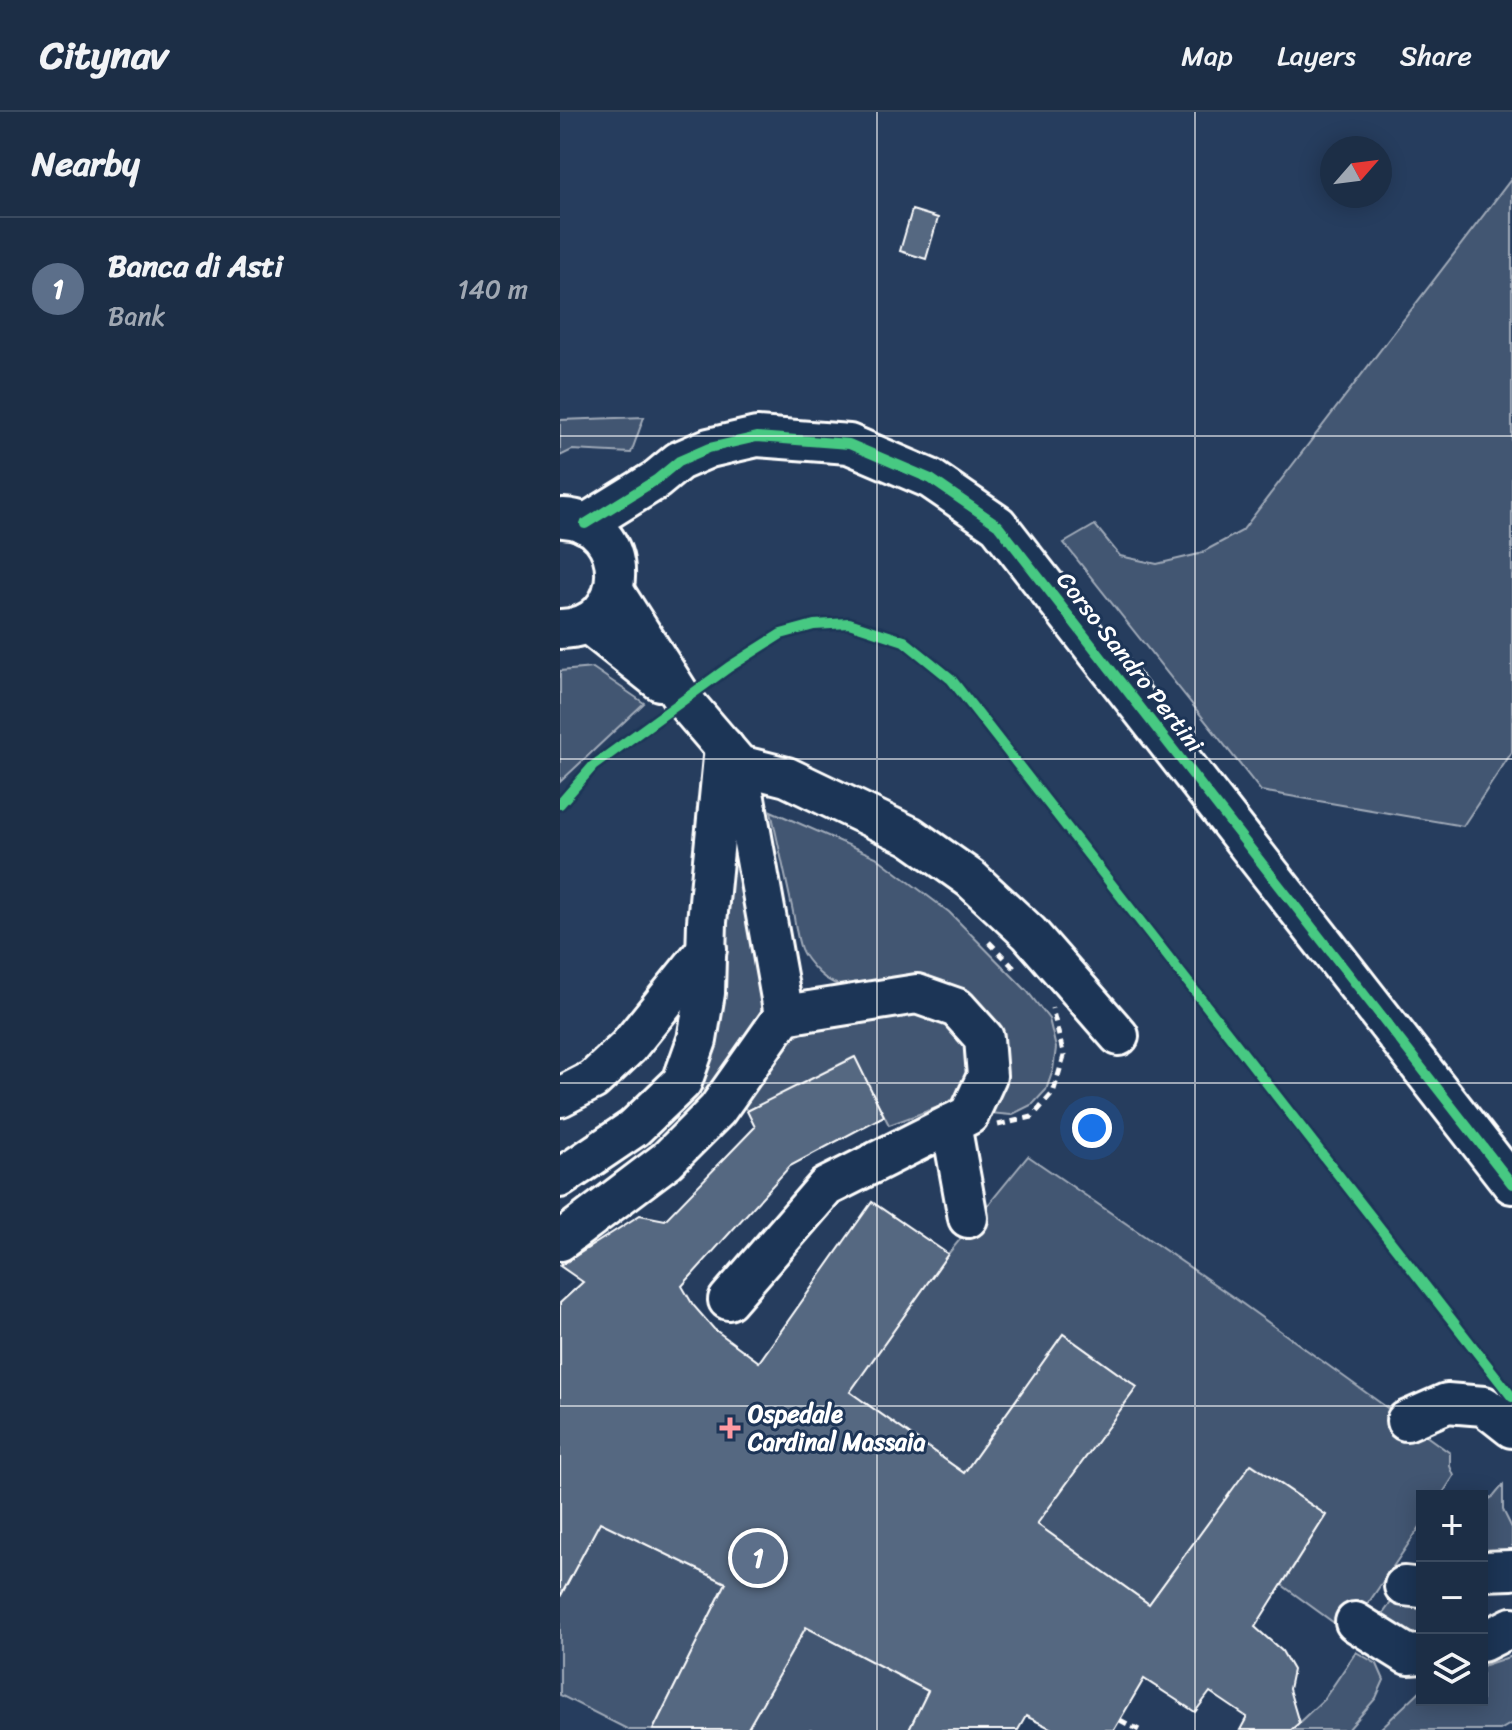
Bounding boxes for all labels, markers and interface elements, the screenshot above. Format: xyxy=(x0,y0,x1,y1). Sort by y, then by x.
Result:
text: Citynav xyxy=(40,22,168,89)
text: Map xyxy=(1181,31,1233,80)
text: Layers xyxy=(1277,31,1356,80)
text: Share xyxy=(1400,31,1472,80)
text: Nearby xyxy=(32,134,140,194)
north arrow xyxy=(1320,136,1392,208)
text: Banca di Asti xyxy=(108,239,283,293)
text: 1 xyxy=(52,266,64,312)
text: 140 m xyxy=(457,266,528,312)
text: Bank xyxy=(108,293,165,339)
street label: Corso Sandro Pertini xyxy=(1045,562,1215,763)
your location xyxy=(1072,1108,1112,1148)
place label: Ospedale Cardinal Massaia xyxy=(747,1393,926,1463)
marker: Ospedale Cardinal Massaia xyxy=(719,1417,741,1439)
map controls xyxy=(1416,1490,1488,1706)
button: + xyxy=(1416,1490,1488,1562)
pin: 1 xyxy=(732,1528,784,1588)
button: − xyxy=(1416,1562,1488,1634)
button: layers xyxy=(1416,1634,1488,1706)

